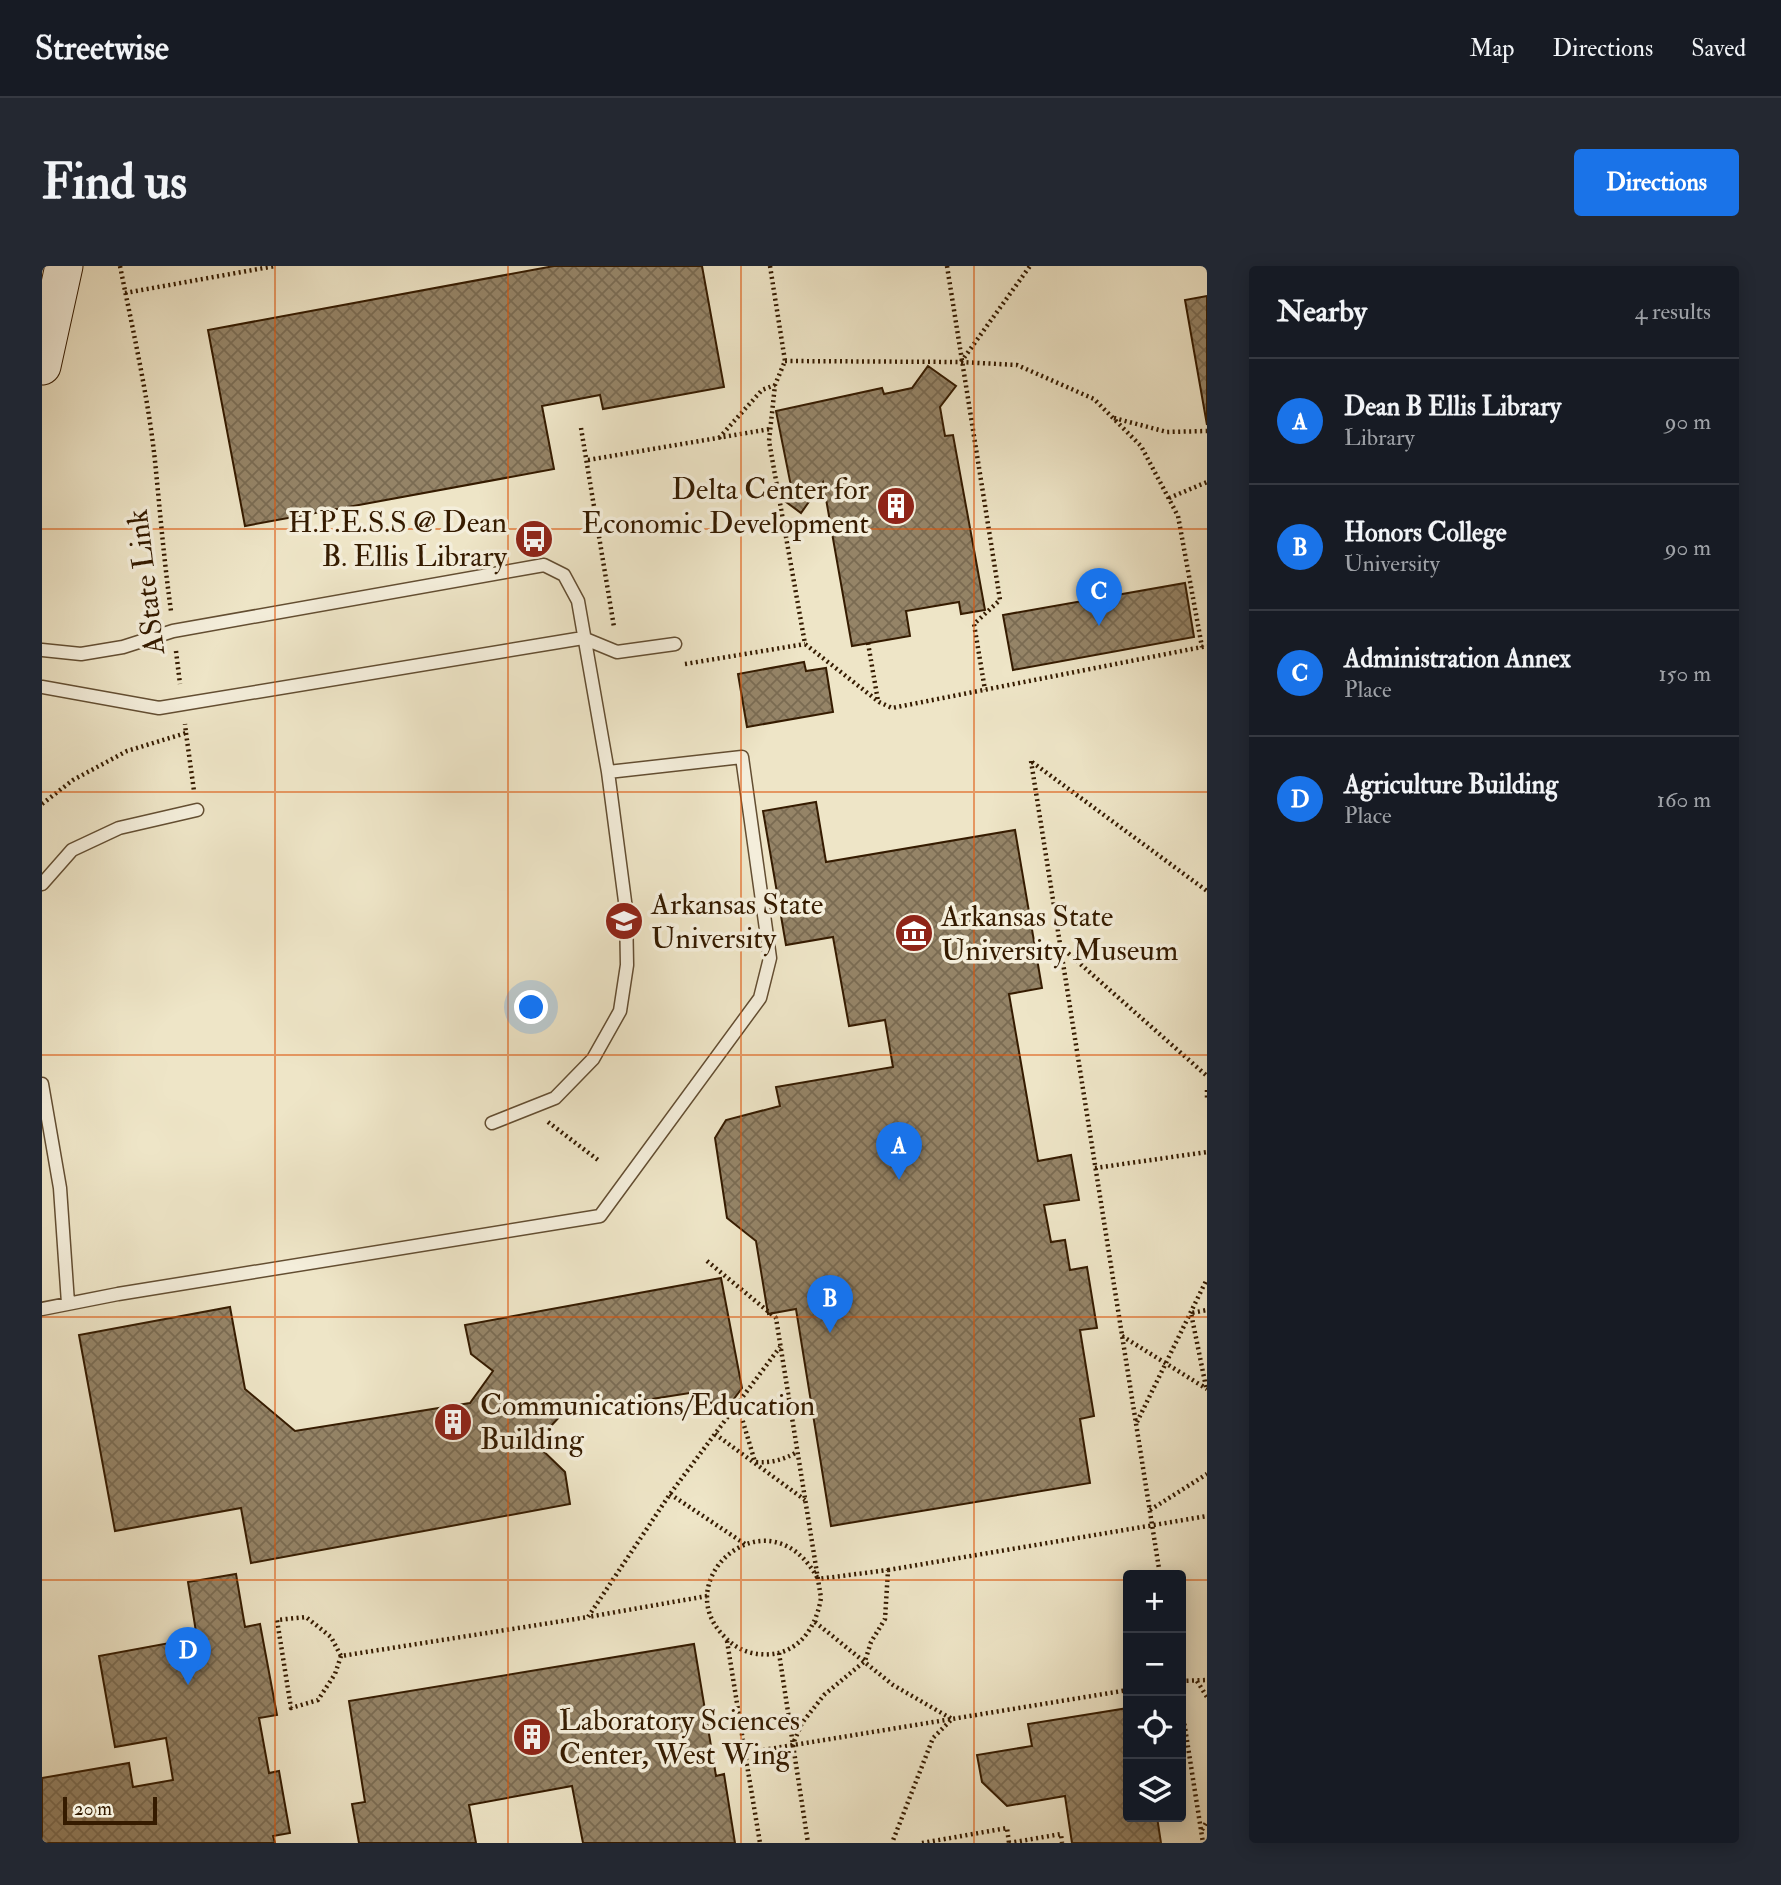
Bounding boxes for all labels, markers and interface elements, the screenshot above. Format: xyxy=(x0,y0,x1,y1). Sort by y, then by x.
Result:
text: Streetwise xyxy=(35,28,169,69)
text: Map xyxy=(1469,33,1514,64)
text: Directions xyxy=(1552,33,1653,64)
text: Saved xyxy=(1691,33,1746,64)
button: Directions xyxy=(1574,149,1739,216)
text: Find us xyxy=(42,152,187,213)
text: Nearby xyxy=(1277,293,1367,330)
text: 4 results xyxy=(1635,297,1711,326)
text: Dean B Ellis Library xyxy=(1344,391,1561,423)
text: A xyxy=(1293,407,1307,436)
text: 90 m xyxy=(1665,407,1711,436)
text: Library xyxy=(1344,423,1415,452)
place label: Delta Center for Economic Development xyxy=(582,471,869,542)
building icon: Delta Center for Economic Development xyxy=(875,485,917,527)
place label: H.P.E.S.S @ Dean B. Ellis Library xyxy=(288,504,508,575)
street label: AState Link xyxy=(119,507,173,658)
text: Honors College xyxy=(1344,517,1507,549)
bus stop icon: H.P.E.S.S @ Dean B. Ellis Library xyxy=(513,518,555,560)
text: B xyxy=(1292,533,1308,562)
text: 90 m xyxy=(1665,533,1711,562)
text: University xyxy=(1344,549,1440,578)
pin: C xyxy=(1076,568,1122,626)
text: Administration Annex xyxy=(1344,643,1571,675)
text: C xyxy=(1292,659,1308,688)
text: 150 m xyxy=(1658,659,1711,688)
text: Place xyxy=(1344,675,1392,704)
text: Agriculture Building xyxy=(1344,769,1558,801)
text: D xyxy=(1291,785,1309,814)
text: 160 m xyxy=(1657,785,1711,814)
text: Place xyxy=(1344,801,1392,830)
place label: Arkansas State University xyxy=(650,886,823,957)
place label: Arkansas State University Museum xyxy=(940,898,1178,969)
school or university icon: Arkansas State University xyxy=(603,900,645,942)
museum icon: Arkansas State University Museum xyxy=(893,912,935,954)
your location xyxy=(514,990,548,1024)
pin: A xyxy=(876,1122,922,1180)
pin: B xyxy=(807,1275,853,1333)
place label: Communications/Education Building xyxy=(480,1387,815,1458)
building icon: Communications/Education Building xyxy=(432,1401,474,1443)
map controls xyxy=(1123,1570,1186,1822)
button: + xyxy=(1123,1570,1186,1633)
pin: D xyxy=(165,1627,211,1685)
button: − xyxy=(1123,1633,1186,1696)
button: locate xyxy=(1123,1696,1186,1759)
place label: Laboratory Sciences Center, West Wing xyxy=(559,1702,800,1773)
building icon: Laboratory Sciences Center, West Wing xyxy=(511,1716,553,1758)
button: layers xyxy=(1123,1759,1186,1822)
scale bar xyxy=(63,1794,158,1826)
text: 20 m xyxy=(74,1797,112,1821)

